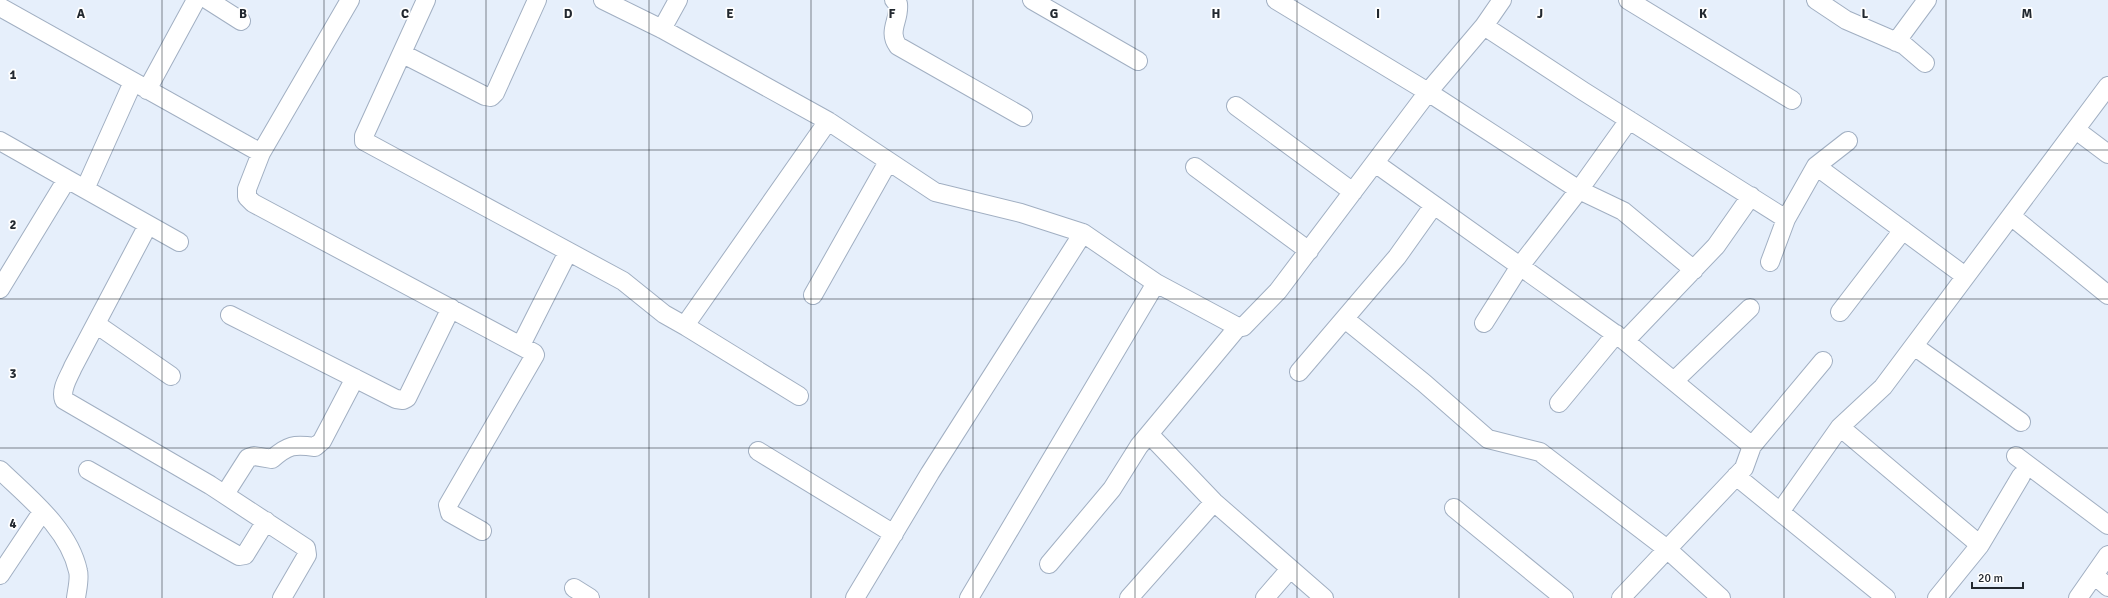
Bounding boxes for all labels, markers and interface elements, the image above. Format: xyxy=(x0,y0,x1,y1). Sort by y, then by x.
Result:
text: A xyxy=(77,6,86,22)
text: B xyxy=(239,6,247,22)
text: C xyxy=(401,6,409,22)
text: D xyxy=(564,6,573,22)
text: E xyxy=(726,6,734,22)
text: F xyxy=(889,6,896,22)
text: G xyxy=(1050,6,1058,22)
text: H xyxy=(1212,6,1220,22)
text: I xyxy=(1376,6,1380,22)
text: J xyxy=(1537,6,1543,22)
text: K xyxy=(1699,6,1707,22)
text: L xyxy=(1862,6,1869,22)
text: M xyxy=(2022,6,2033,22)
text: 1 xyxy=(9,67,17,83)
text: 2 xyxy=(9,217,17,233)
text: 3 xyxy=(9,366,17,382)
text: 4 xyxy=(9,516,17,532)
scale bar xyxy=(1972,564,2023,590)
text: 20 m xyxy=(1978,571,2003,586)

